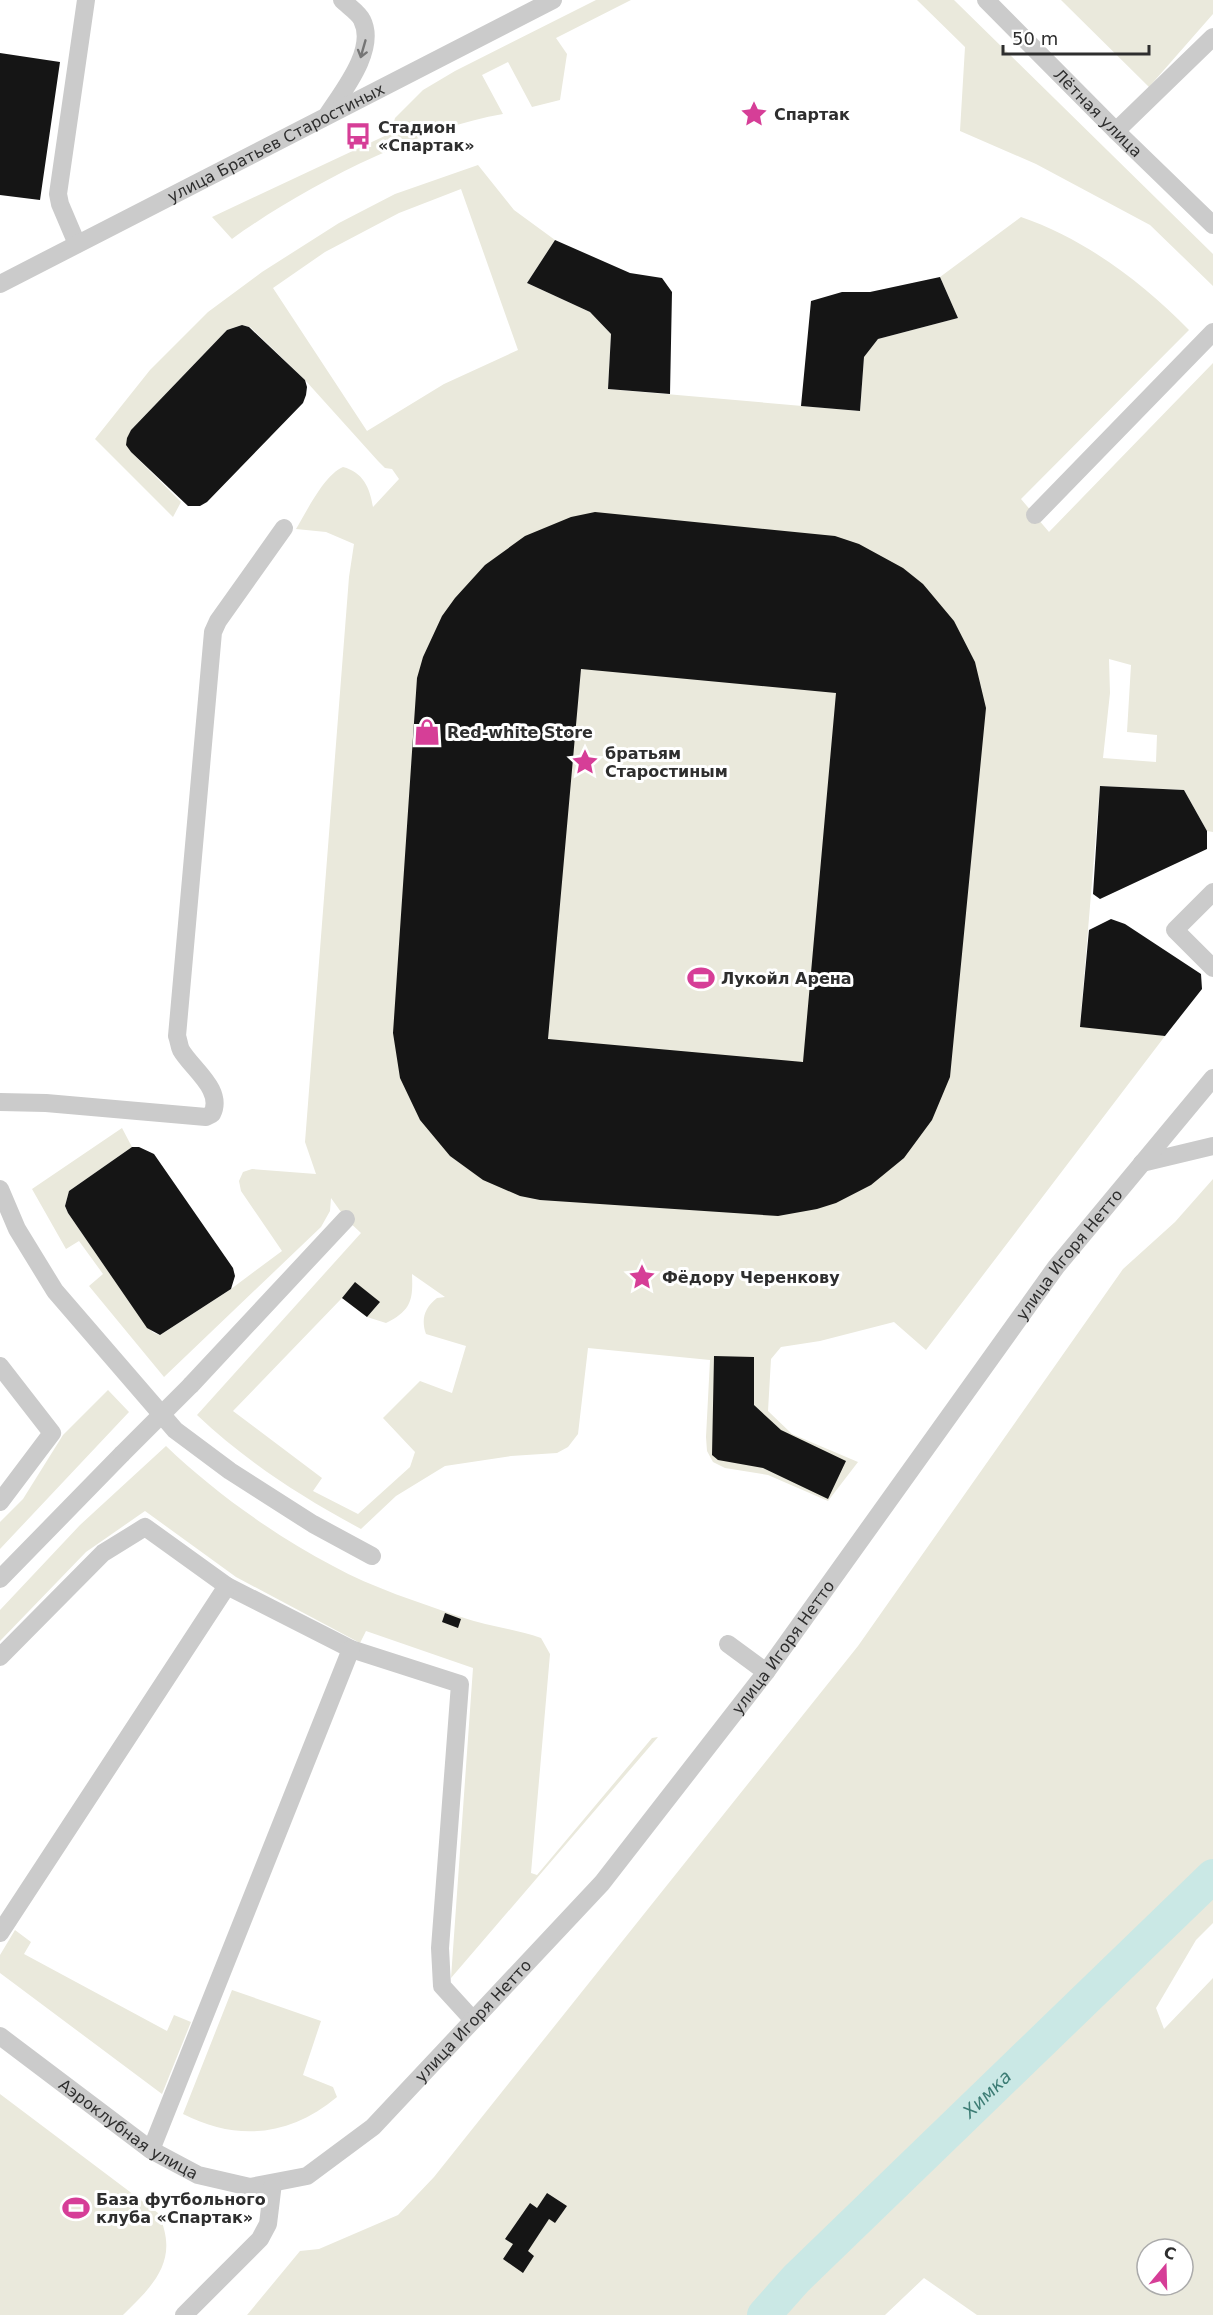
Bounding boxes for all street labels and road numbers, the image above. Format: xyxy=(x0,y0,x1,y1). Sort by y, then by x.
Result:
street label: Лётная улица xyxy=(1050,65,1146,161)
street label: улица Братьев Старостиных xyxy=(164,79,388,206)
street label: улица Игоря Нетто xyxy=(1012,1185,1127,1324)
street label: улица Игоря Нетто xyxy=(728,1577,839,1718)
street label: улица Игоря Нетто xyxy=(411,1956,535,2086)
street label: Аэроклубная улица xyxy=(55,2075,201,2183)

